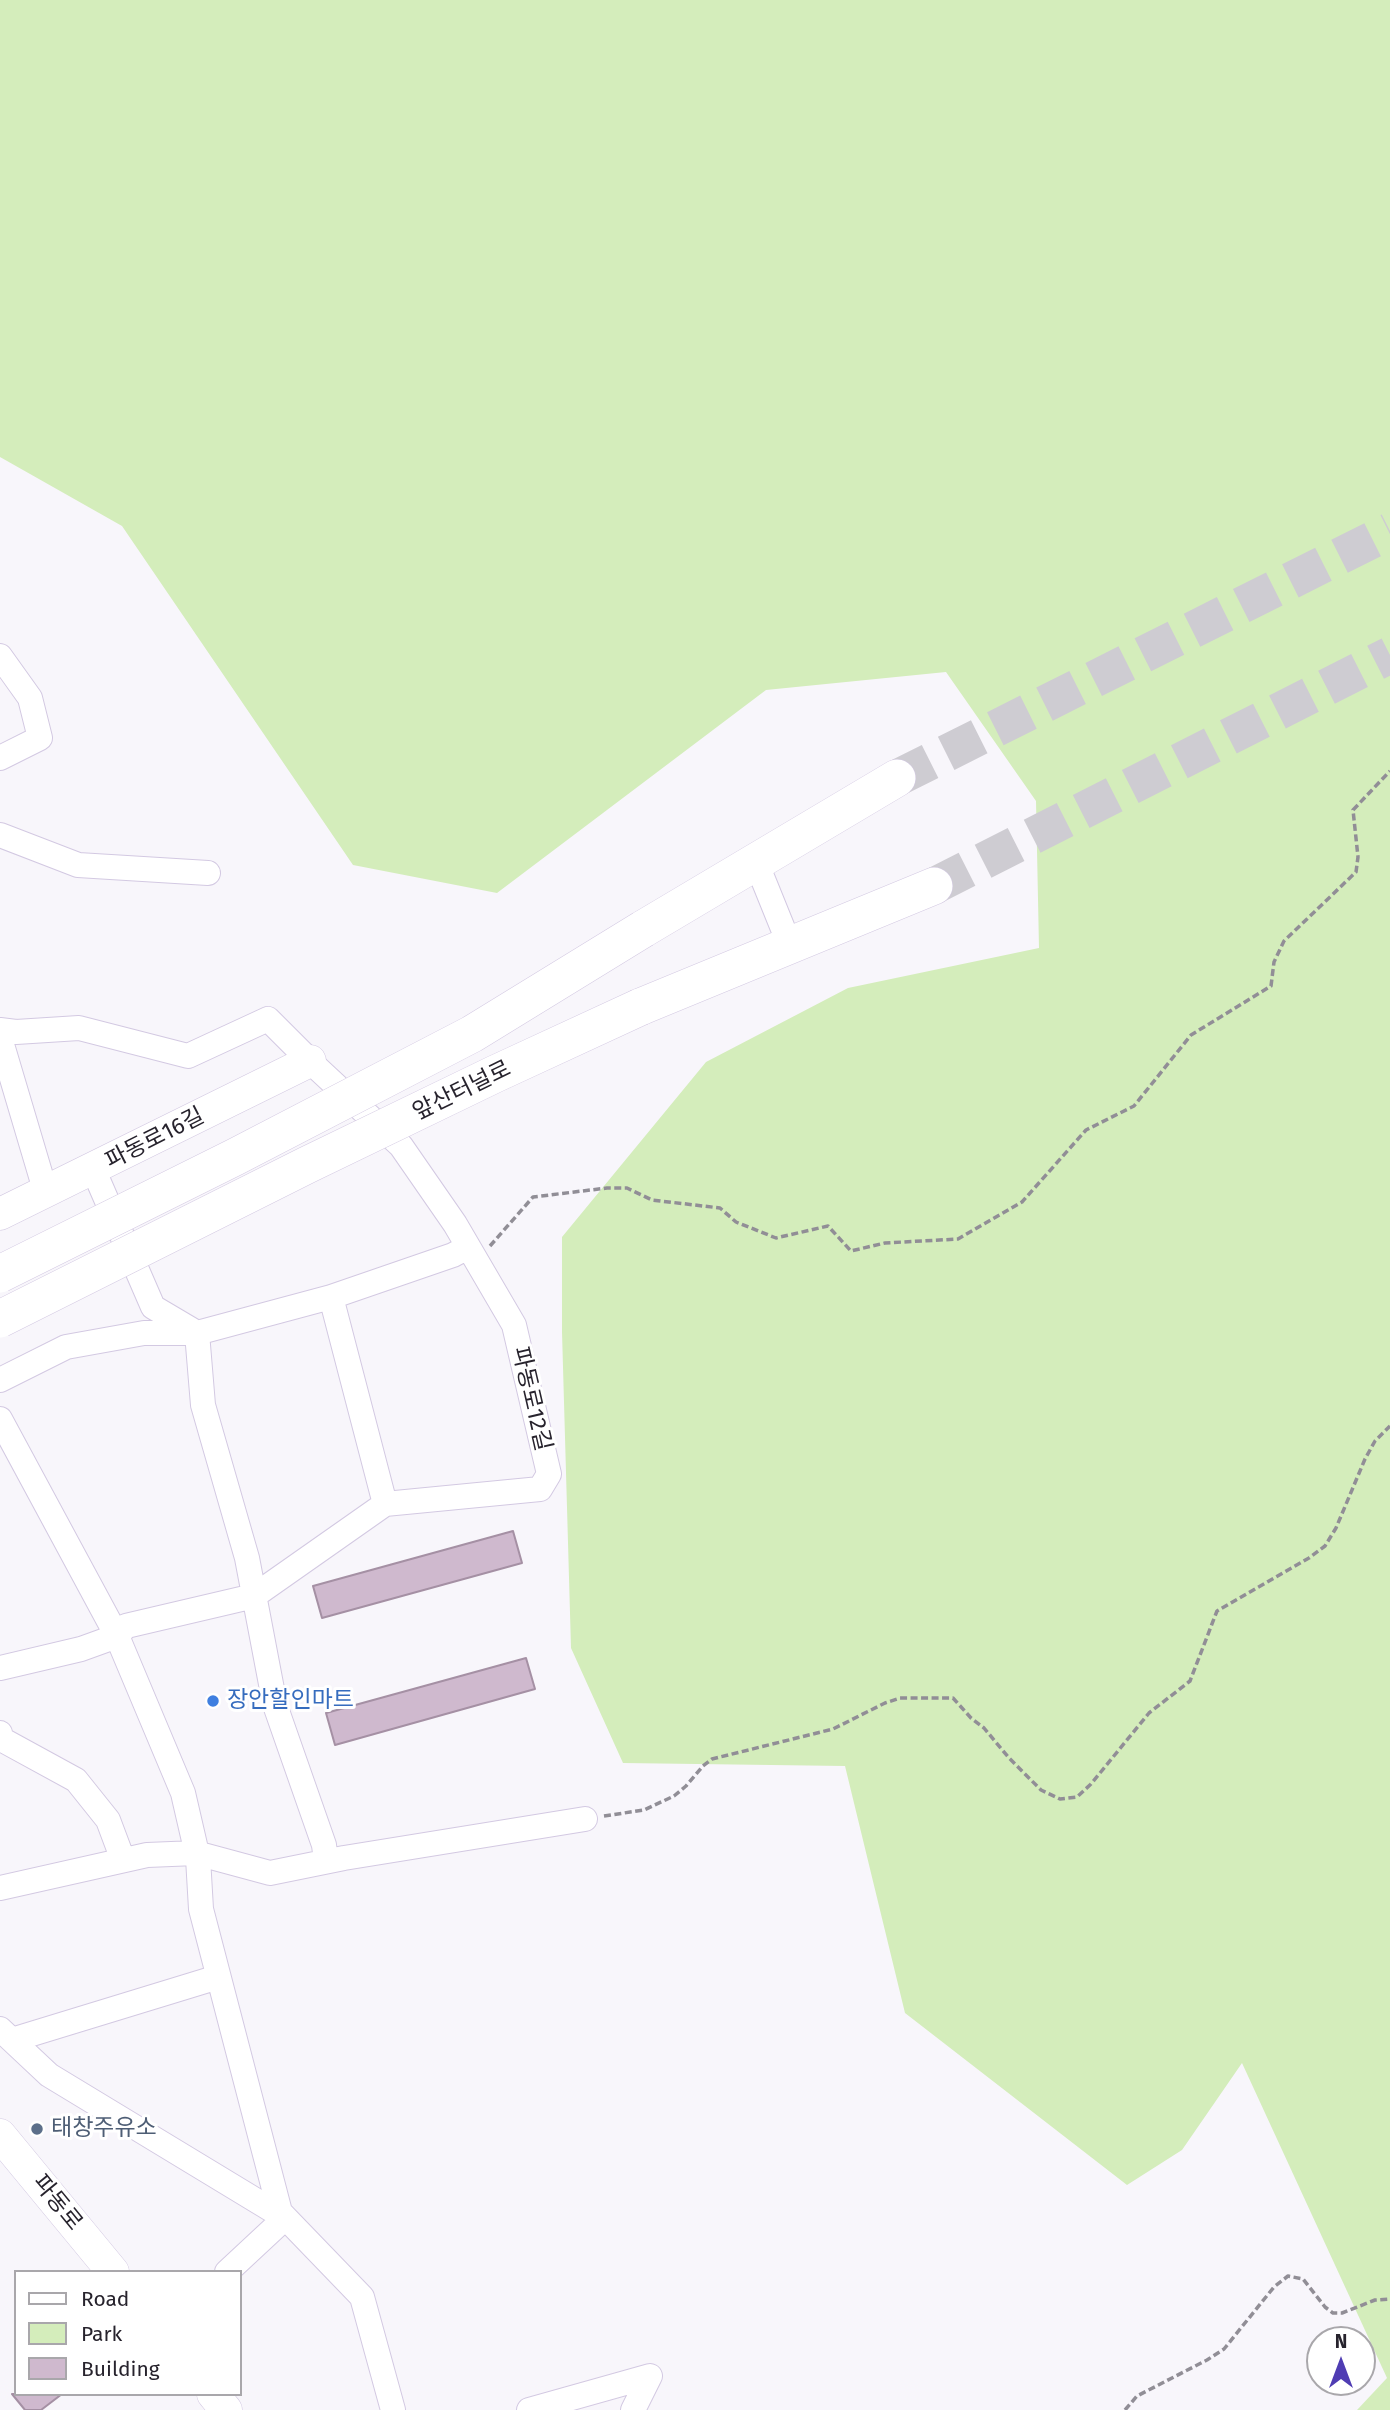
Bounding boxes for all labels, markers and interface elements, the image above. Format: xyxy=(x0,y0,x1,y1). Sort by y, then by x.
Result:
street label: 앞산터널로 xyxy=(408,1055,516,1127)
street label: 파동로16길 xyxy=(101,1102,209,1176)
street label: 파동로12길 xyxy=(506,1344,556,1454)
place label: 장안할인마트 xyxy=(227,1687,354,1715)
marker: 장안할인마트 xyxy=(205,1693,221,1709)
place label: 태창주유소 xyxy=(51,2115,157,2143)
marker: 태창주유소 xyxy=(29,2121,45,2137)
street label: 파동로 xyxy=(26,2170,88,2236)
legend xyxy=(14,2270,242,2396)
text: Road xyxy=(81,2286,129,2312)
text: Park xyxy=(81,2321,122,2347)
north arrow xyxy=(1306,2326,1376,2396)
text: N xyxy=(1335,2330,1347,2353)
text: Building xyxy=(81,2356,160,2382)

